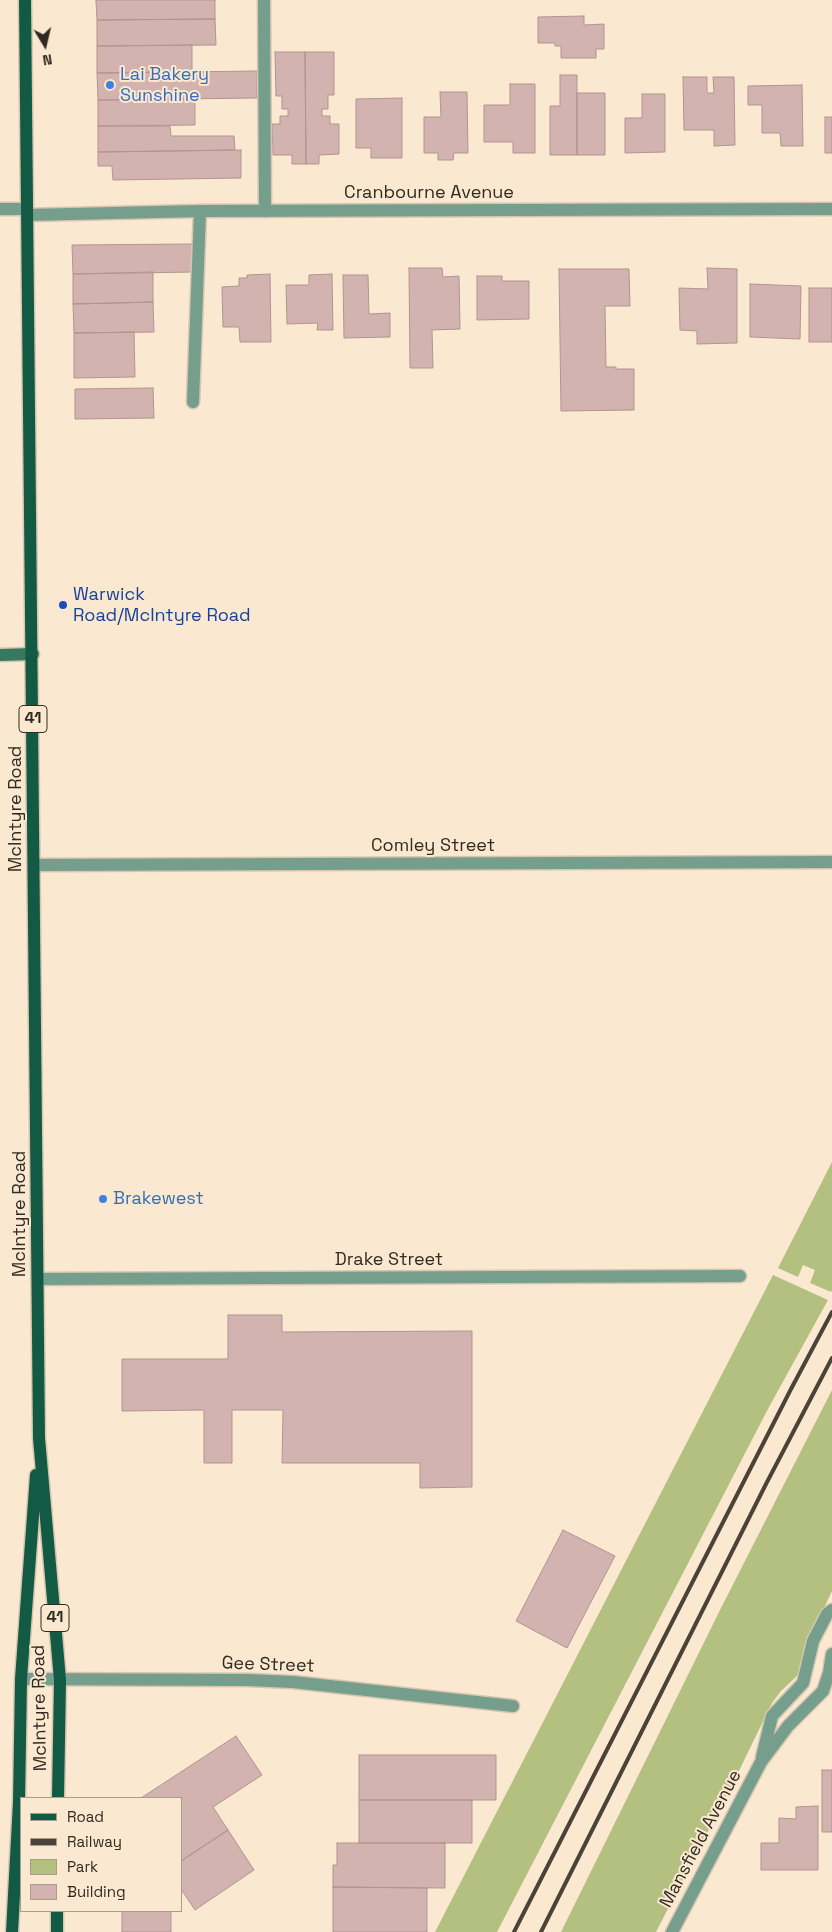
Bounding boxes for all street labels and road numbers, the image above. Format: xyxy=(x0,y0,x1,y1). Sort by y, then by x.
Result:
street label: Cranbourne Avenue xyxy=(344,182,514,204)
road number: 41 xyxy=(19,706,47,732)
street label: McIntyre Road xyxy=(5,746,27,872)
street label: Comley Street xyxy=(371,835,495,857)
street label: McIntyre Road xyxy=(9,1151,31,1277)
street label: Drake Street xyxy=(335,1249,443,1271)
road number: 41 xyxy=(41,1605,69,1632)
street label: McIntyre Road xyxy=(28,1644,52,1772)
street label: Gee Street xyxy=(221,1653,315,1677)
street label: Mansfield Avenue xyxy=(656,1766,746,1912)

